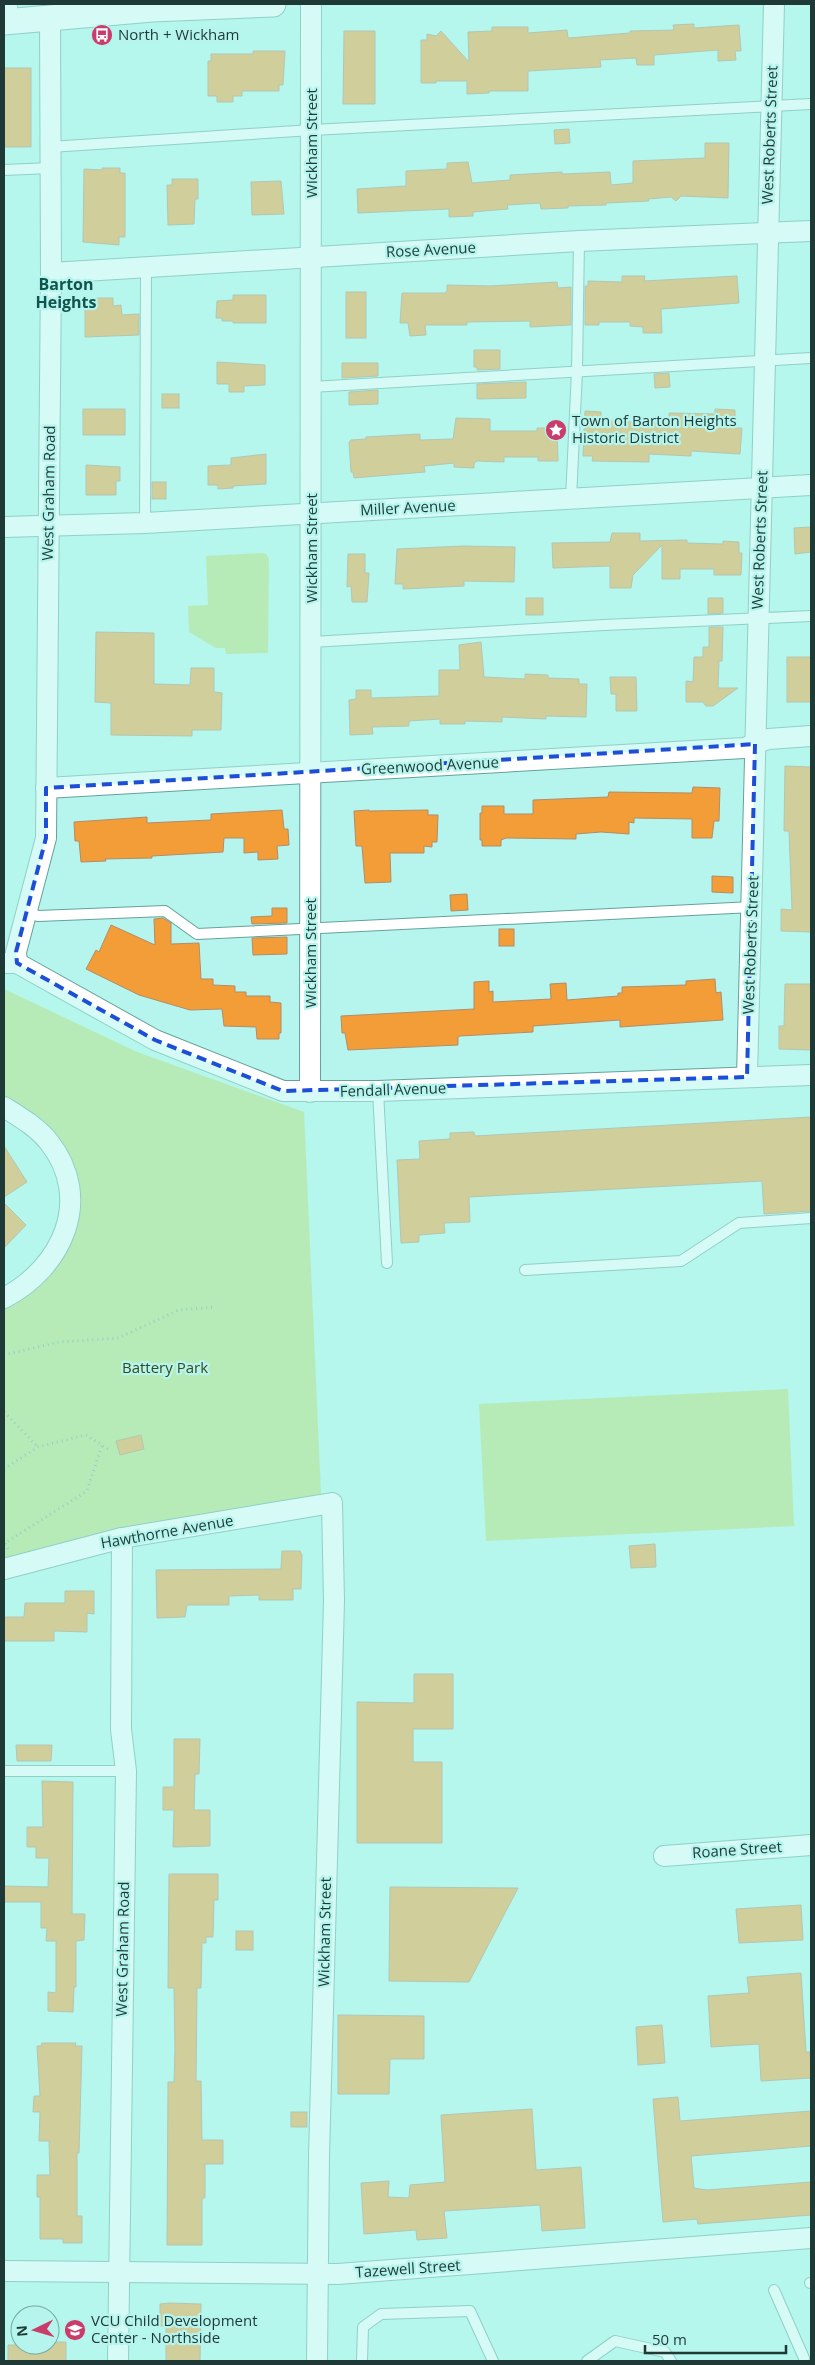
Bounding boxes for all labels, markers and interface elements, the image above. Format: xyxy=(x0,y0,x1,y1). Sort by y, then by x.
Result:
bus stop icon: North + Wickham xyxy=(90,23,114,47)
place label: North + Wickham xyxy=(118,24,240,44)
street label: West Roberts Street xyxy=(757,65,781,205)
street label: Wickham Street xyxy=(301,88,321,198)
street label: Rose Avenue xyxy=(385,237,476,261)
district label: Barton Heights xyxy=(35,273,97,313)
place label: Town of Barton Heights Historic District xyxy=(572,410,737,447)
place icon: Town of Barton Heights Historic District xyxy=(544,418,568,442)
street label: West Graham Road xyxy=(37,425,59,561)
street label: West Roberts Street xyxy=(747,470,771,610)
street label: Wickham Street xyxy=(301,493,321,603)
street label: Miller Avenue xyxy=(360,495,456,519)
street label: Greenwood Avenue xyxy=(360,751,499,779)
street label: West Roberts Street xyxy=(738,875,762,1015)
street label: Wickham Street xyxy=(300,898,320,1008)
street label: Fendall Avenue xyxy=(339,1077,447,1101)
park label: Battery Park xyxy=(122,1357,208,1377)
street label: Hawthorne Avenue xyxy=(99,1509,235,1553)
street label: Roane Street xyxy=(691,1836,783,1862)
street label: Wickham Street xyxy=(313,1877,335,1987)
street label: West Graham Road xyxy=(111,1881,133,2017)
street label: Tazewell Street xyxy=(355,2254,461,2282)
north arrow xyxy=(10,2305,60,2355)
place label: VCU Child Development Center - Northside xyxy=(91,2310,258,2347)
school or university icon: VCU Child Development Center - Northside xyxy=(63,2318,87,2342)
scale bar xyxy=(645,2322,786,2354)
text: N xyxy=(12,2325,32,2338)
text: 50 m xyxy=(652,2329,687,2349)

